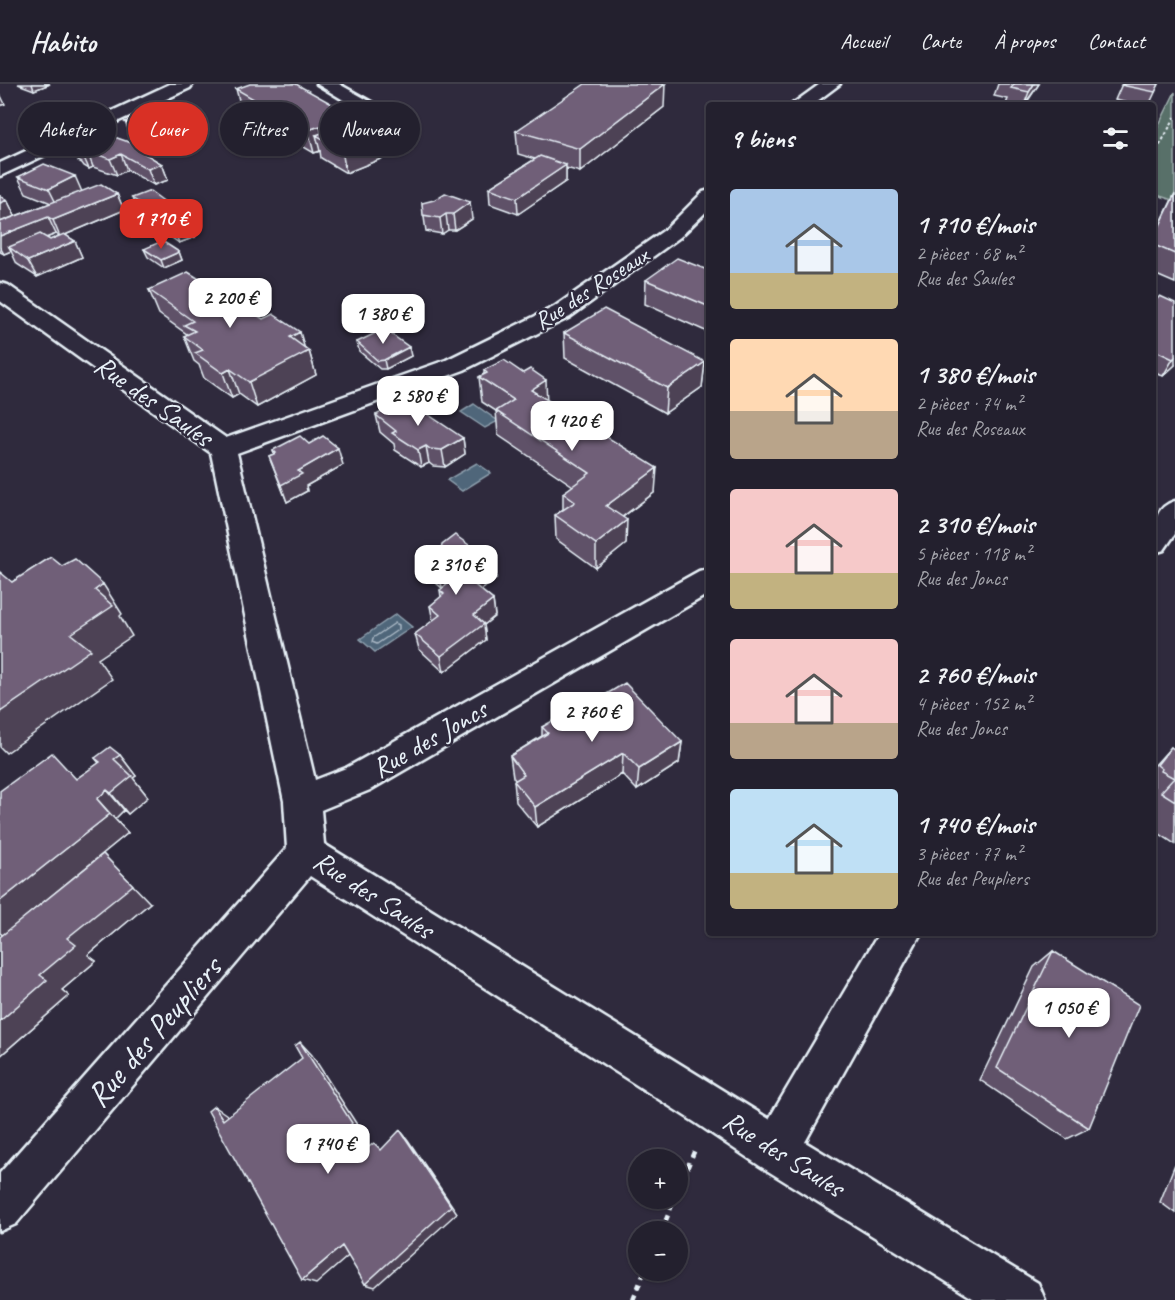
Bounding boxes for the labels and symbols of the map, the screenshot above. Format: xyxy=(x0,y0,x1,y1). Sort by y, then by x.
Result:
pin: 1 710 € xyxy=(106,199,216,250)
street label: Rue des Roseaux xyxy=(528,239,655,336)
pin: 2 200 € xyxy=(175,278,285,329)
pin: 1 380 € xyxy=(328,294,438,345)
street label: Rue des Saules xyxy=(88,347,222,455)
pin: 2 580 € xyxy=(363,376,473,427)
pin: 1 420 € xyxy=(517,401,627,452)
pin: 2 310 € xyxy=(401,545,511,596)
street label: Rue des Joncs xyxy=(365,690,495,785)
pin: 2 760 € xyxy=(537,692,647,743)
street label: Rue des Saules xyxy=(307,843,442,948)
street label: Rue des Peupliers xyxy=(77,946,232,1116)
pin: 1 050 € xyxy=(1014,988,1124,1039)
street label: Rue des Saules xyxy=(717,1103,853,1206)
pin: 1 740 € xyxy=(273,1124,383,1175)

